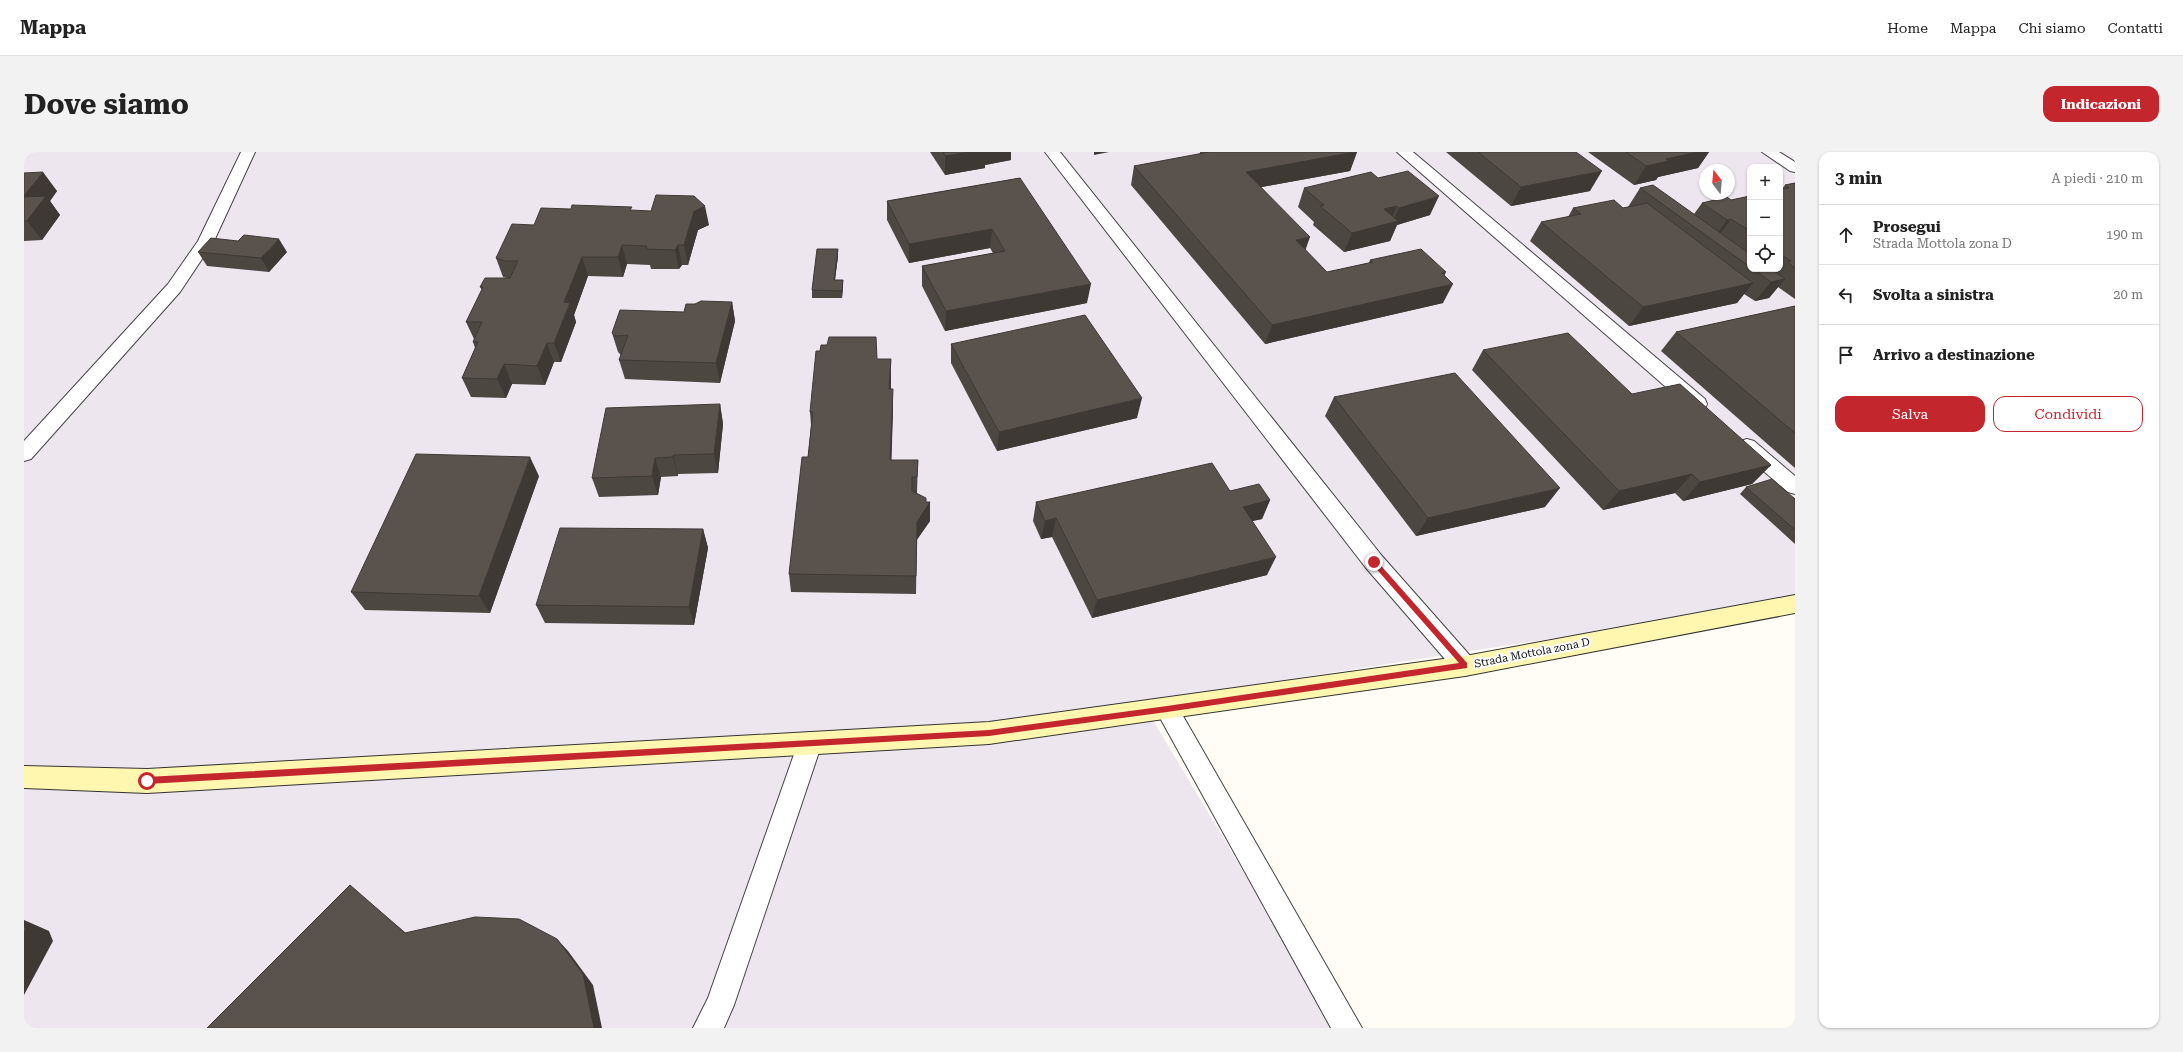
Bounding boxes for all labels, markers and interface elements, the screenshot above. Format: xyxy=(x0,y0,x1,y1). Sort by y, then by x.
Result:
text: Mappa xyxy=(20,16,86,39)
text: Home xyxy=(1887,20,1928,36)
text: Mappa xyxy=(1950,20,1996,36)
text: Chi siamo xyxy=(2018,20,2086,36)
text: Contatti xyxy=(2108,20,2163,36)
button: Indicazioni xyxy=(2043,86,2159,122)
text: Dove siamo xyxy=(24,88,189,121)
north arrow xyxy=(1699,164,1735,200)
map controls xyxy=(1747,164,1783,272)
button: + xyxy=(1747,164,1783,200)
text: 3 min xyxy=(1835,168,1882,188)
text: A piedi · 210 m xyxy=(2051,171,2143,186)
button: − xyxy=(1747,200,1783,236)
text: Prosegui xyxy=(1873,218,1941,236)
icon: ahead xyxy=(1835,224,1857,246)
text: 190 m xyxy=(2106,227,2143,242)
button: locate xyxy=(1747,236,1783,272)
text: Strada Mottola zona D xyxy=(1873,236,2012,251)
icon: left xyxy=(1835,284,1857,306)
text: Svolta a sinistra xyxy=(1873,286,1994,304)
text: 20 m xyxy=(2113,287,2143,302)
icon: arrive xyxy=(1835,344,1857,366)
text: Arrivo a destinazione xyxy=(1873,346,2035,364)
button: Salva xyxy=(1835,396,1985,432)
button: Condividi xyxy=(1993,396,2143,432)
route end xyxy=(1365,553,1383,571)
street label: Strada Mottola zona D xyxy=(1473,635,1591,671)
route start xyxy=(138,772,156,790)

